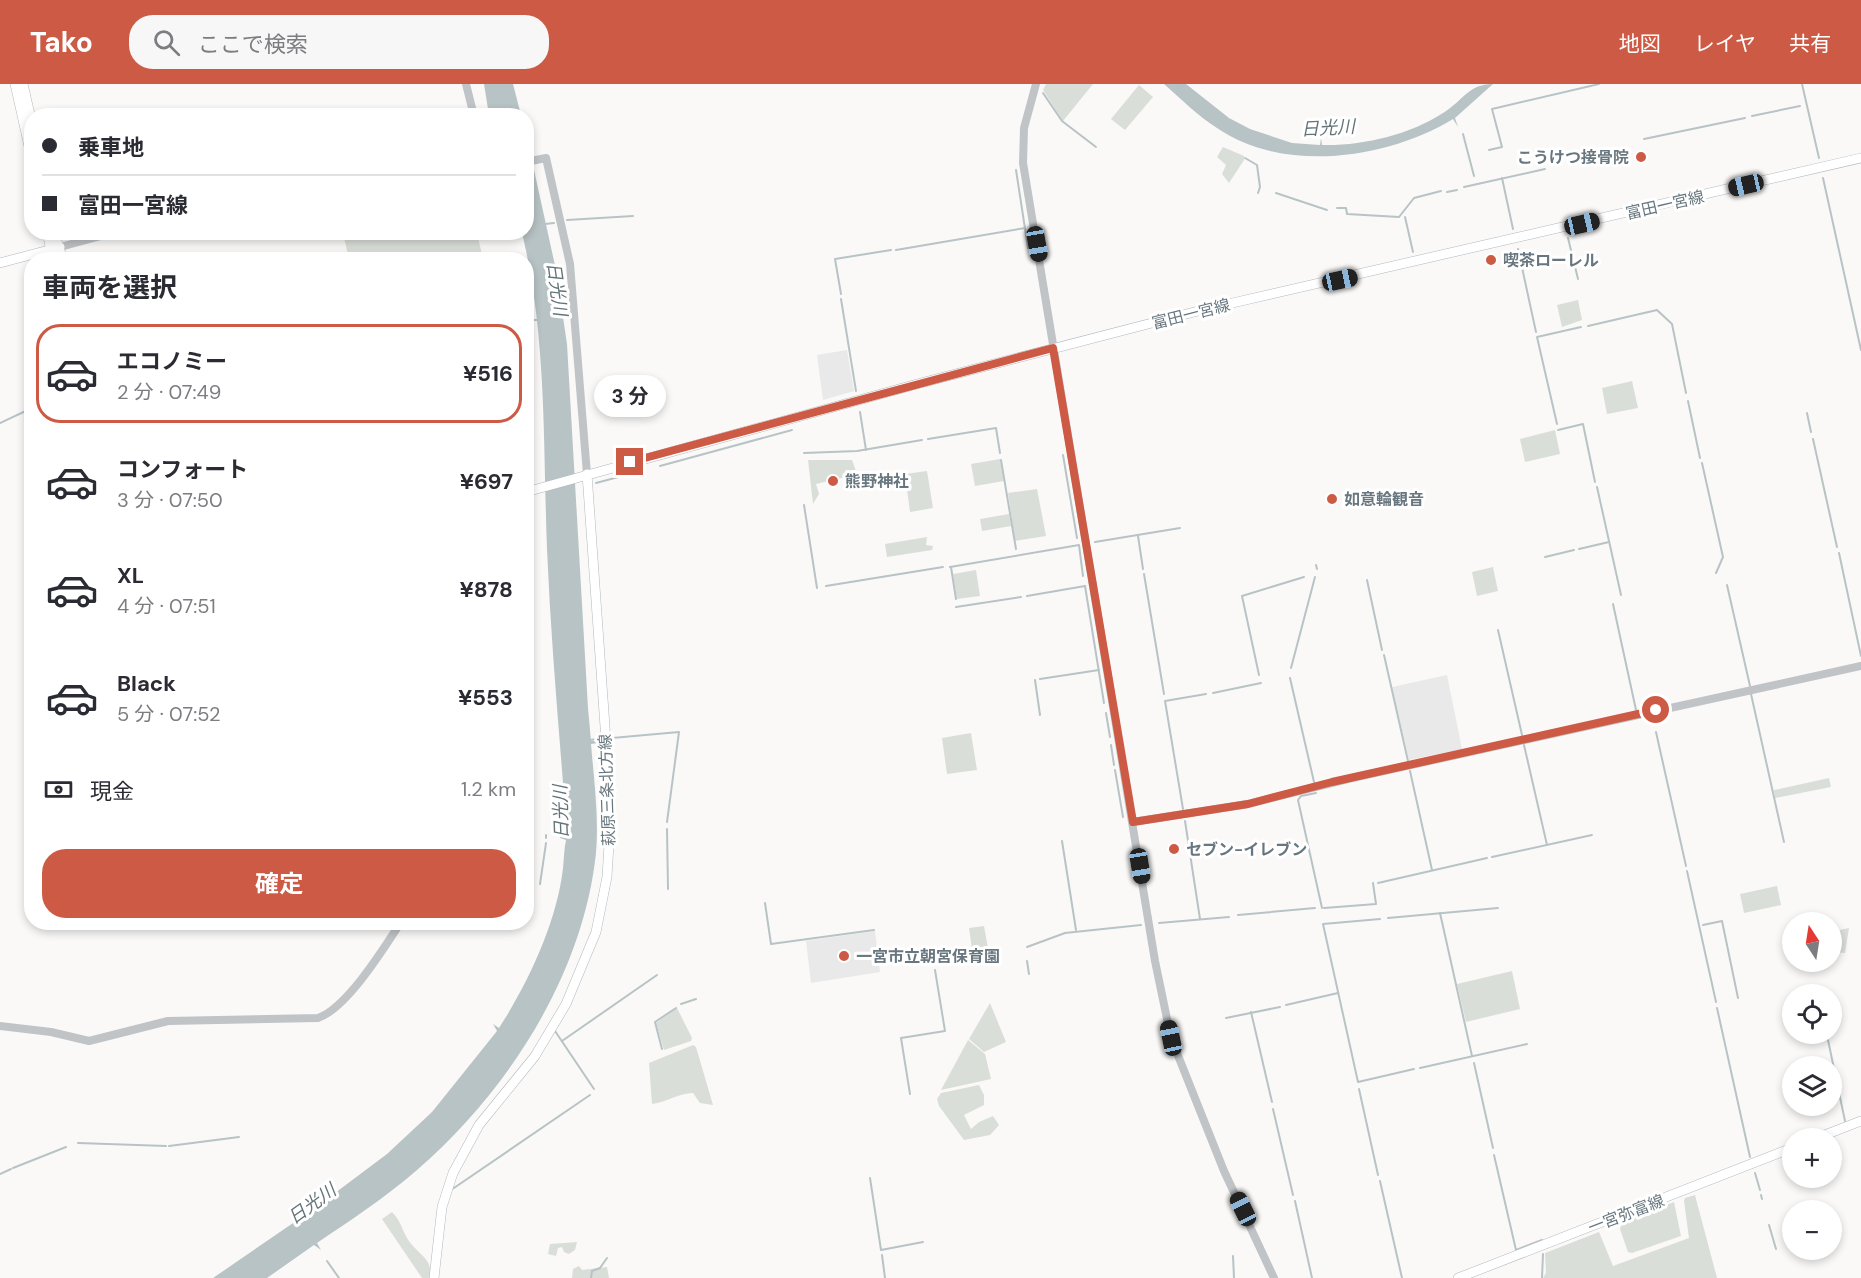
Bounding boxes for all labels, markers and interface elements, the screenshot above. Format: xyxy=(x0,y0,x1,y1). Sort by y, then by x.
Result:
search box xyxy=(129,15,549,69)
text: Tako xyxy=(30,24,93,61)
icon: search xyxy=(150,26,183,59)
text: ここで検索 xyxy=(198,30,308,59)
text: 地図 xyxy=(1619,30,1661,58)
text: レイヤ xyxy=(1694,30,1756,58)
text: 共有 xyxy=(1789,30,1831,58)
water label: 日光川 xyxy=(1300,114,1358,141)
text: 乗車地 xyxy=(78,133,144,162)
place label: こうけつ接骨院 xyxy=(1517,147,1629,168)
marker: こうけつ接骨院 xyxy=(1634,150,1648,164)
car xyxy=(1726,172,1766,198)
street label: 富田一宮線 xyxy=(1624,186,1706,224)
text: 富田一宮線 xyxy=(78,191,188,220)
car xyxy=(1562,211,1602,237)
car xyxy=(1025,225,1049,263)
place label: 喫茶ローレル xyxy=(1503,250,1599,271)
marker: 喫茶ローレル xyxy=(1484,253,1498,267)
water label: 日光川 xyxy=(541,261,573,319)
car xyxy=(1321,267,1359,293)
text: 車両を選択 xyxy=(42,270,177,305)
street label: 富田一宮線 xyxy=(1150,294,1232,334)
icon: car xyxy=(45,347,99,401)
text: エコノミー xyxy=(117,347,227,376)
text: ¥516 xyxy=(463,359,513,388)
callout: 3 分 xyxy=(594,375,666,417)
text: 2 分 · 07:49 xyxy=(117,379,221,405)
text: 3 分 xyxy=(612,383,648,409)
route end xyxy=(616,448,643,475)
icon: car xyxy=(45,455,99,509)
text: コンフォート xyxy=(117,455,248,484)
text: ¥697 xyxy=(460,467,513,496)
place label: 熊野神社 xyxy=(845,471,909,492)
marker: 熊野神社 xyxy=(826,474,840,488)
text: 3 分 · 07:50 xyxy=(117,487,223,513)
place label: 如意輪観音 xyxy=(1344,489,1424,510)
marker: 如意輪観音 xyxy=(1325,492,1339,506)
text: XL xyxy=(117,561,144,590)
icon: car xyxy=(45,563,99,617)
text: ¥878 xyxy=(459,575,513,604)
text: 4 分 · 07:51 xyxy=(117,593,216,619)
text: Black xyxy=(117,669,176,698)
icon: car xyxy=(45,671,99,725)
text: ¥553 xyxy=(458,683,513,712)
route start xyxy=(1642,696,1669,723)
text: 5 分 · 07:52 xyxy=(117,701,221,727)
street label: 萩原三条北方線 xyxy=(595,734,619,846)
icon: cash xyxy=(42,773,75,806)
text: 1.2 km xyxy=(461,776,516,802)
text: 現金 xyxy=(90,777,134,806)
water label: 日光川 xyxy=(548,783,574,839)
place label: セブン-イレブン xyxy=(1186,839,1307,860)
marker: セブン-イレブン xyxy=(1167,842,1181,856)
car xyxy=(1128,847,1152,885)
button: 確定 xyxy=(42,849,516,918)
north arrow xyxy=(1782,912,1842,972)
map controls xyxy=(1782,912,1842,1260)
place label: 一宮市立朝宮保育園 xyxy=(856,946,1000,967)
marker: 一宮市立朝宮保育園 xyxy=(837,949,851,963)
button: locate xyxy=(1782,984,1842,1044)
car xyxy=(1158,1019,1184,1057)
button: layers xyxy=(1782,1056,1842,1116)
button: + xyxy=(1782,1128,1842,1188)
water label: 日光川 xyxy=(283,1177,343,1230)
car xyxy=(1227,1189,1259,1229)
street label: 一宮弥富線 xyxy=(1585,1190,1667,1238)
button: − xyxy=(1782,1200,1842,1260)

